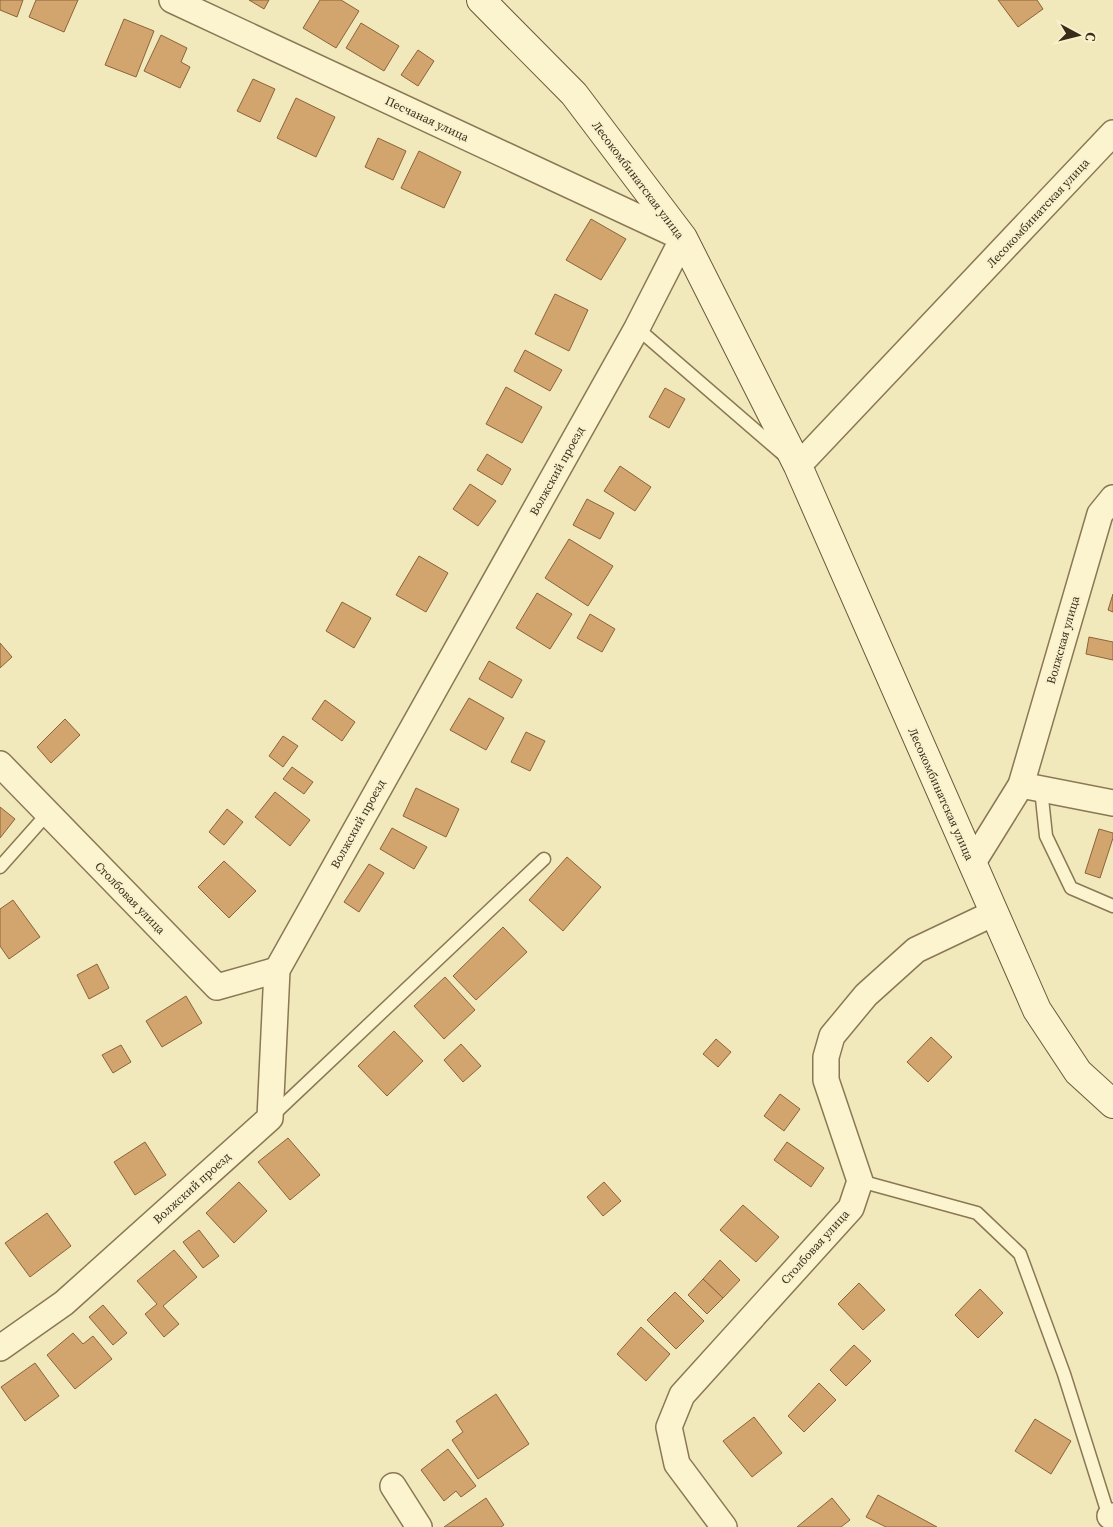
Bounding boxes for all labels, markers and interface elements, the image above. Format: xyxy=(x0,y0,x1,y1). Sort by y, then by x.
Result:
north arrow xyxy=(1053,10,1103,60)
text: С xyxy=(1080,31,1101,42)
street label: Песчаная улица xyxy=(383,93,472,146)
street label: Лесокомбинатская улица xyxy=(588,118,688,243)
street label: Лесокомбинатская улица xyxy=(983,154,1094,271)
street label: Волжский проезд xyxy=(526,423,588,518)
street label: Волжская улица xyxy=(1043,593,1083,686)
street label: Лесокомбинатская улица xyxy=(904,725,978,864)
street label: Волжский проезд xyxy=(327,776,389,871)
street label: Столбовая улица xyxy=(91,858,169,938)
street label: Волжский проезд xyxy=(150,1149,234,1227)
street label: Столбовая улица xyxy=(777,1206,853,1288)

